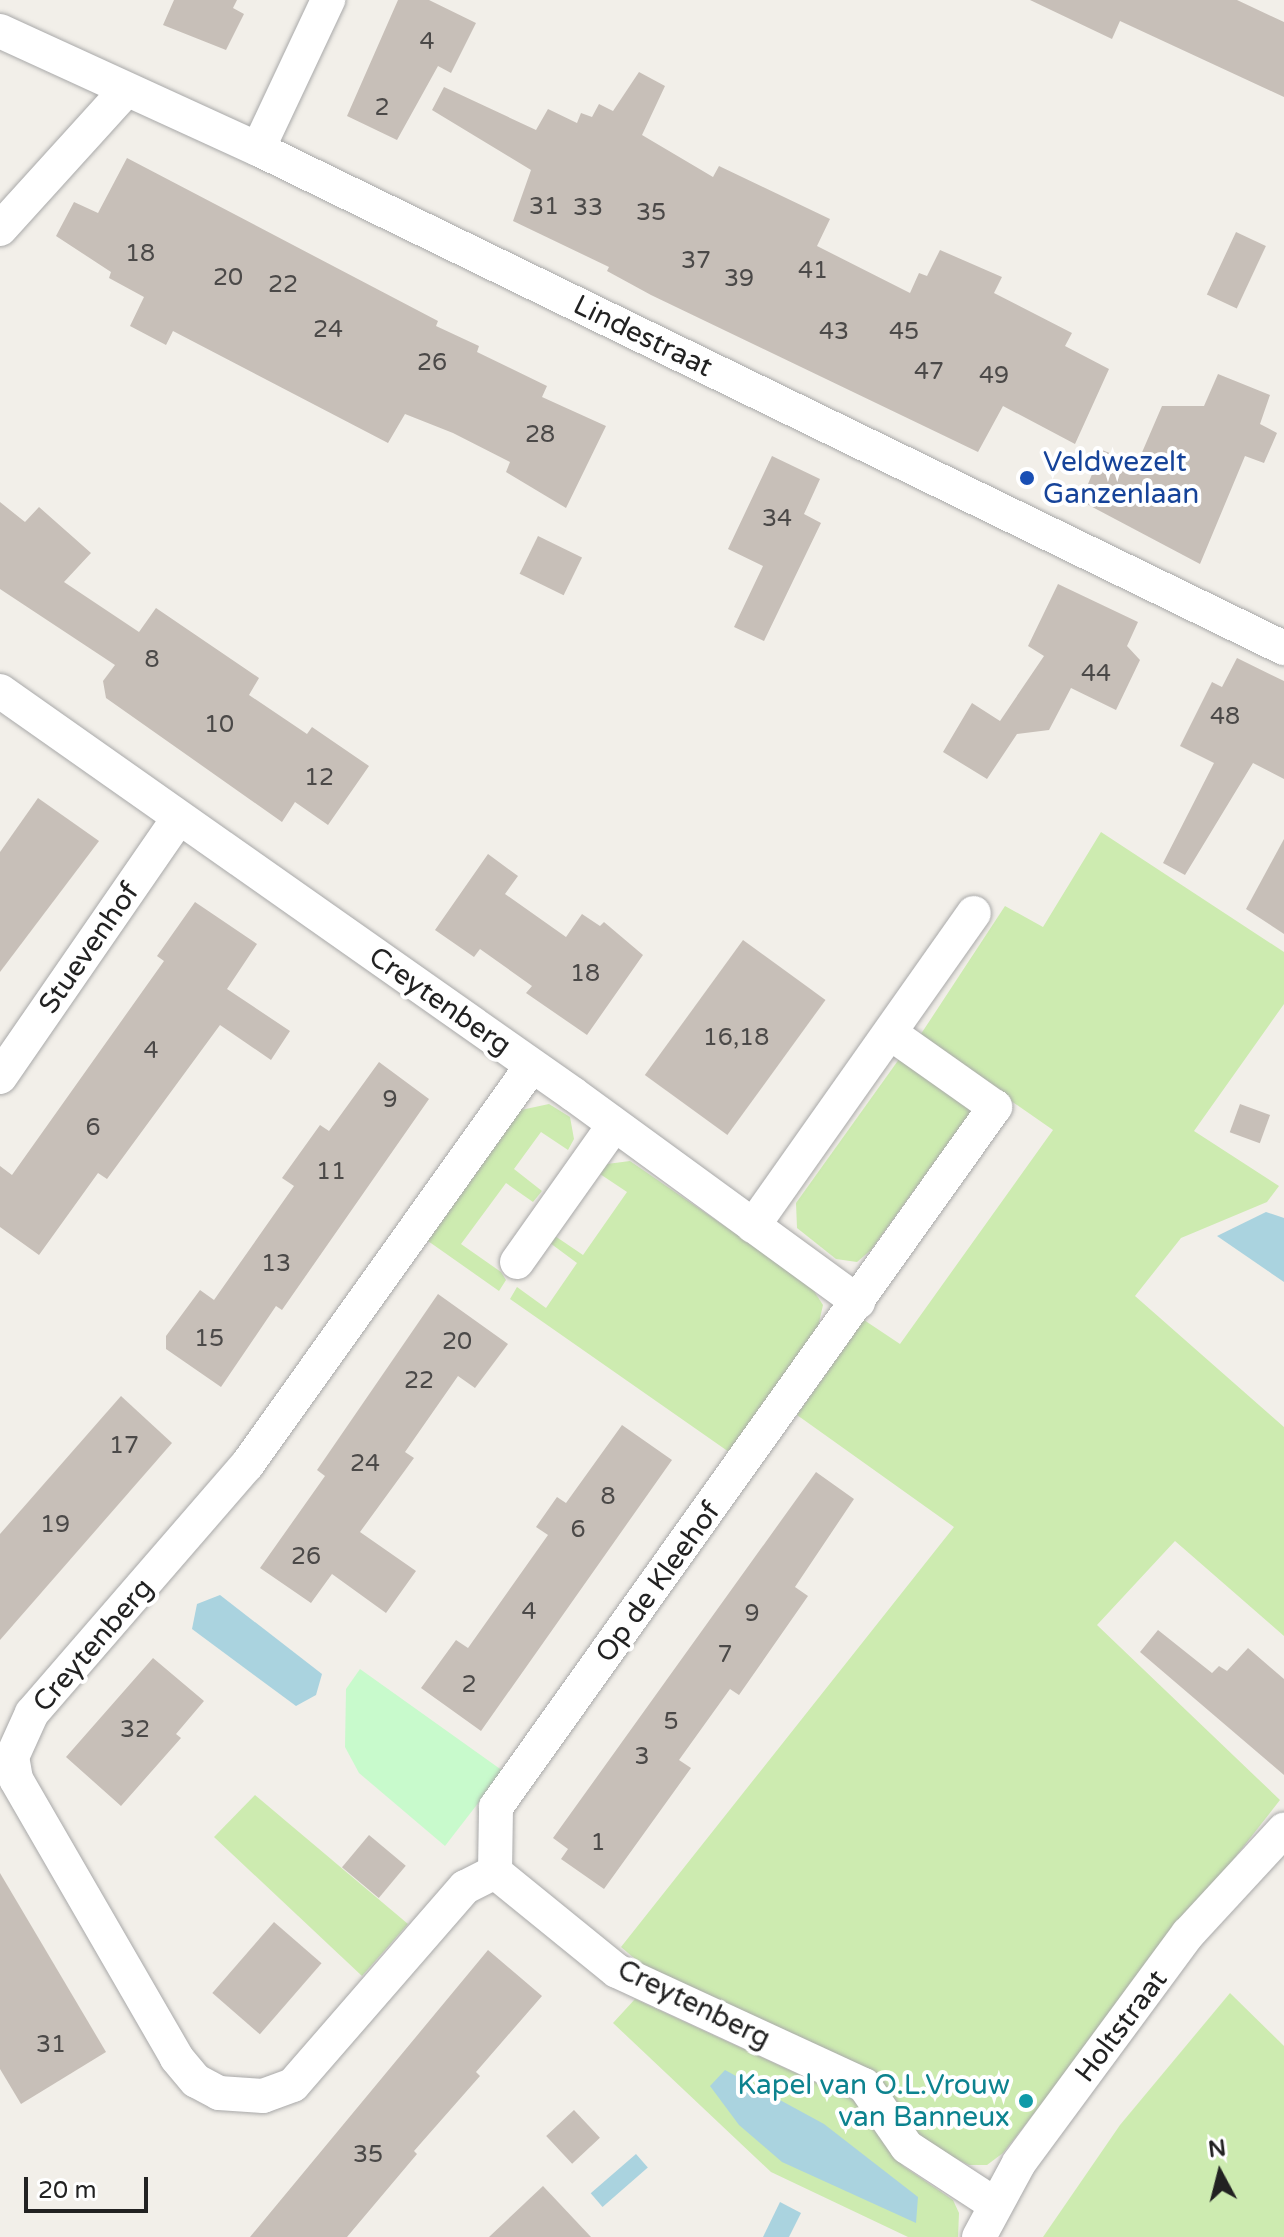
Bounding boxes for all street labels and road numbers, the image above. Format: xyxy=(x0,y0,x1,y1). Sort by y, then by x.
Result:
street label: Lindestraat xyxy=(568,288,718,384)
street label: Stuevenhof xyxy=(32,876,146,1020)
street label: Creytenberg xyxy=(362,940,518,1062)
street label: Op de Kleehof xyxy=(588,1495,728,1669)
street label: Creytenberg xyxy=(26,1571,160,1719)
street label: Creytenberg xyxy=(612,1953,776,2055)
street label: Holtstraat xyxy=(1068,1963,1174,2089)

